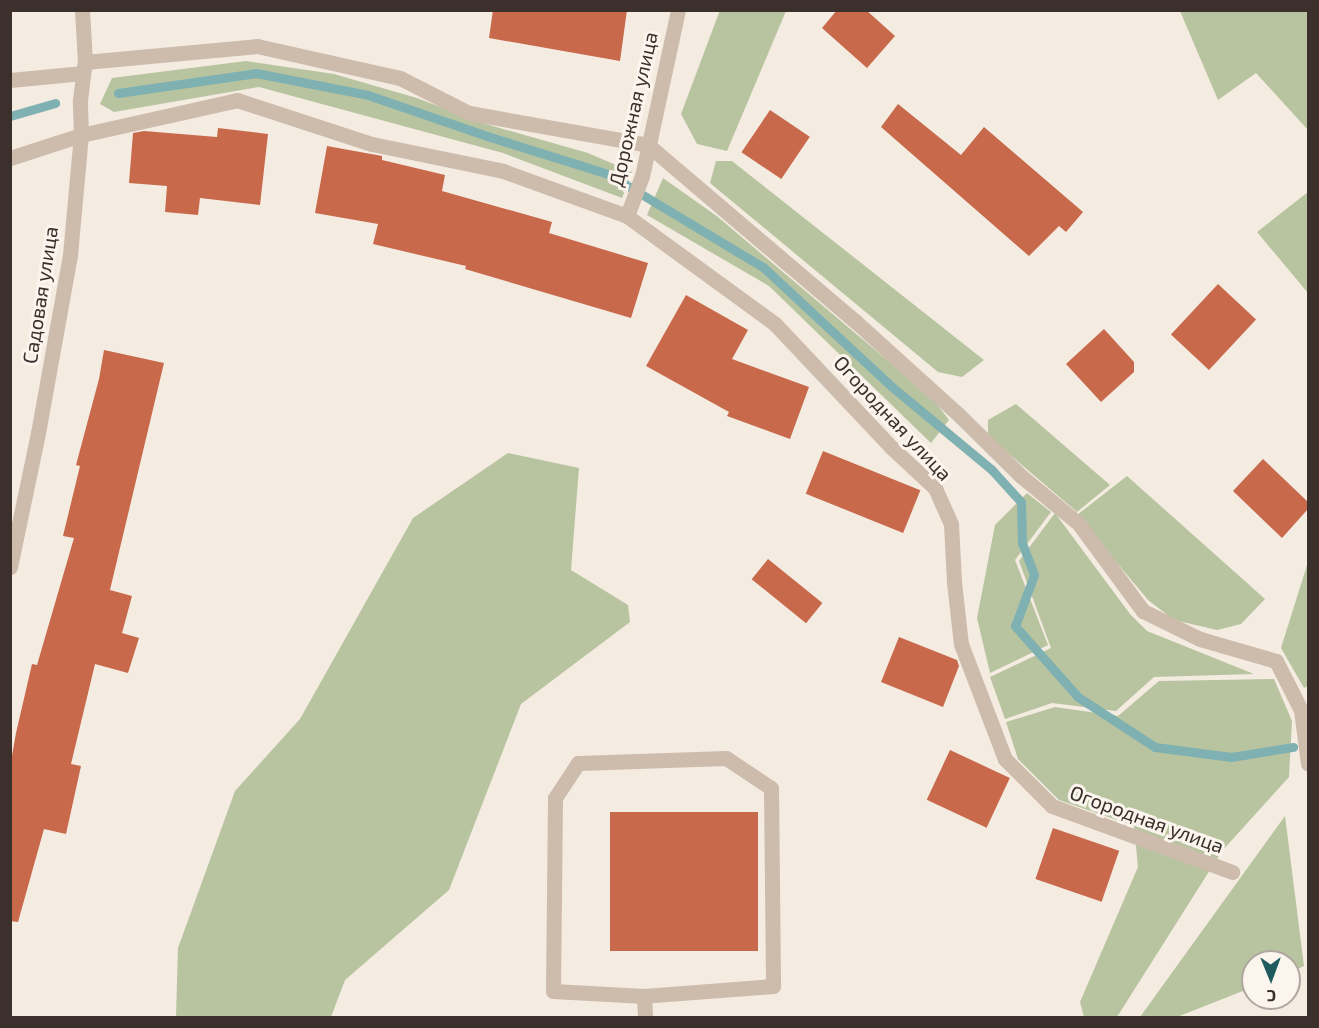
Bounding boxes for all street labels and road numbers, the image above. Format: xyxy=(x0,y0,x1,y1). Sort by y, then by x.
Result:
street label: Дорожная улица xyxy=(604,29,662,189)
street label: Садовая улица xyxy=(17,225,63,365)
street label: Огородная улица xyxy=(829,350,957,486)
street label: Огородная улица xyxy=(1067,780,1227,858)

